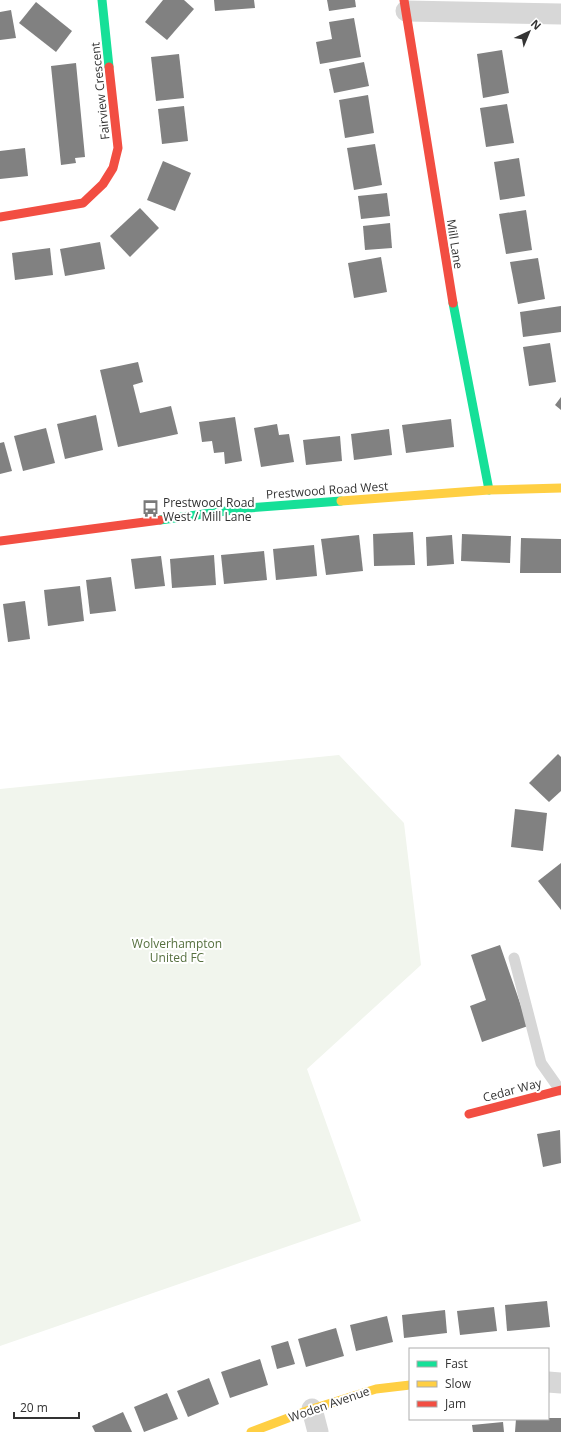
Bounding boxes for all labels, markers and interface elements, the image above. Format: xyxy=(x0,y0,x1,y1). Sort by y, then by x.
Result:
north arrow xyxy=(509,12,549,52)
text: N xyxy=(528,16,545,33)
street label: Fairview Crescent xyxy=(86,41,114,141)
street label: Mill Lane xyxy=(443,218,467,270)
street label: Prestwood Road West xyxy=(265,477,389,503)
place label: Prestwood Road West / Mill Lane xyxy=(163,494,255,525)
bus stop icon: Prestwood Road West / Mill Lane xyxy=(140,499,160,519)
park label: Wolverhampton United FC xyxy=(132,935,222,966)
street label: Cedar Way xyxy=(481,1074,544,1106)
legend xyxy=(409,1348,549,1420)
text: Fast xyxy=(445,1355,468,1372)
text: Slow xyxy=(445,1375,472,1392)
street label: Woden Avenue xyxy=(286,1382,372,1426)
scale bar xyxy=(14,1394,79,1420)
text: Jam xyxy=(444,1395,466,1412)
text: 20 m xyxy=(20,1399,48,1416)

